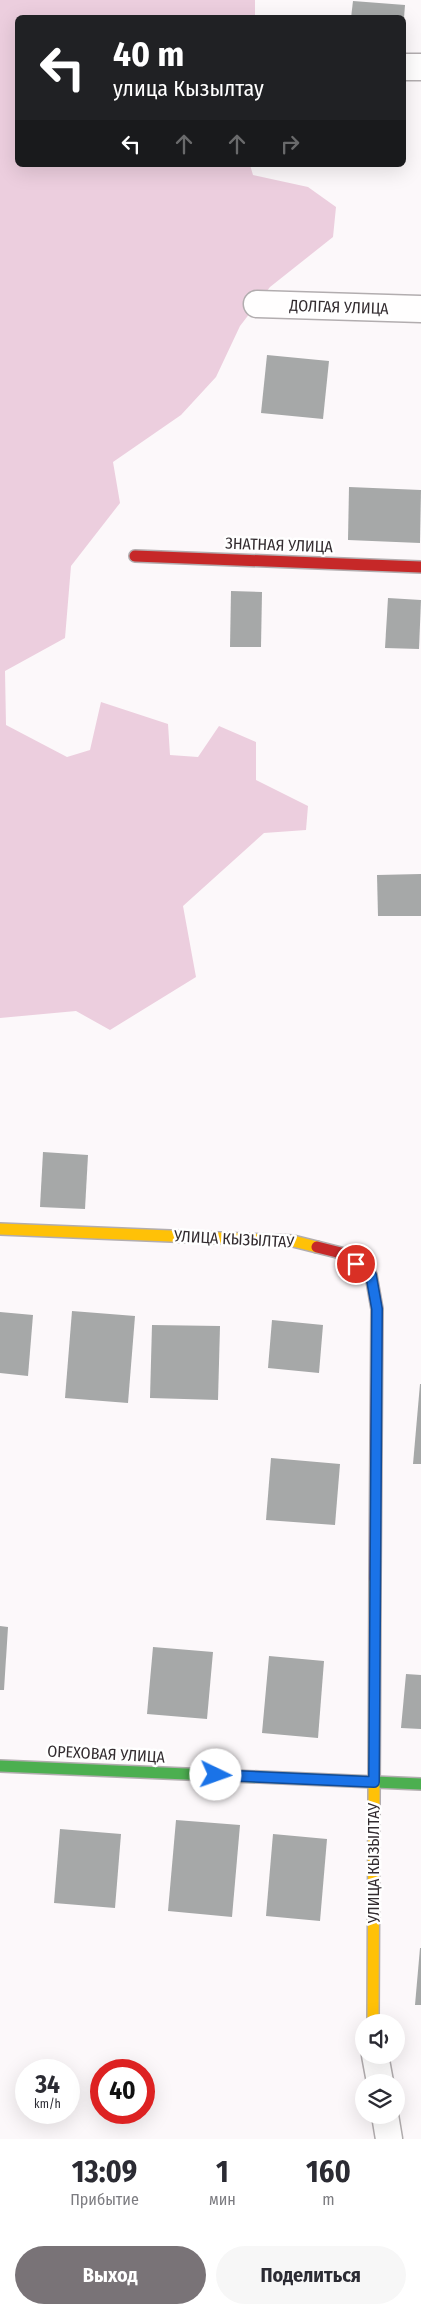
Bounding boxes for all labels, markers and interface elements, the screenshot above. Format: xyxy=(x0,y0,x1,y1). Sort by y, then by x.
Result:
text: 40 m xyxy=(113,33,184,75)
icon: left xyxy=(30,35,95,100)
text: улица Кызылтау xyxy=(113,75,264,102)
icon: left xyxy=(117,130,145,158)
icon: ahead xyxy=(170,130,198,158)
icon: ahead xyxy=(223,130,251,158)
icon: right xyxy=(276,130,304,158)
street label: ДОЛГАЯ УЛИЦА xyxy=(288,296,390,318)
street label: ЗНАТНАЯ УЛИЦА xyxy=(225,534,334,556)
street label: УЛИЦА КЫЗЫЛТАУ xyxy=(172,1226,295,1252)
pin xyxy=(335,1243,377,1285)
icon: arrive xyxy=(342,1250,370,1278)
street label: ОРЕХОВАЯ УЛИЦА xyxy=(47,1741,166,1767)
position arrow xyxy=(189,1748,241,1800)
street label: УЛИЦА КЫЗЫЛТАУ xyxy=(364,1803,383,1924)
map controls xyxy=(355,2014,405,2124)
button: sound xyxy=(355,2014,405,2064)
speed limit sign: 40 xyxy=(90,2059,155,2124)
text: 34 xyxy=(35,2070,60,2100)
button: layers xyxy=(355,2074,405,2124)
text: km/h xyxy=(34,2097,61,2111)
text: 13:09 xyxy=(72,2154,137,2190)
text: 1 xyxy=(216,2154,229,2190)
text: 160 xyxy=(306,2154,351,2190)
text: Прибытие xyxy=(70,2190,139,2209)
text: мин xyxy=(209,2190,236,2209)
text: m xyxy=(322,2190,335,2209)
button: Выход xyxy=(15,2246,206,2304)
button: Поделиться xyxy=(216,2246,406,2304)

